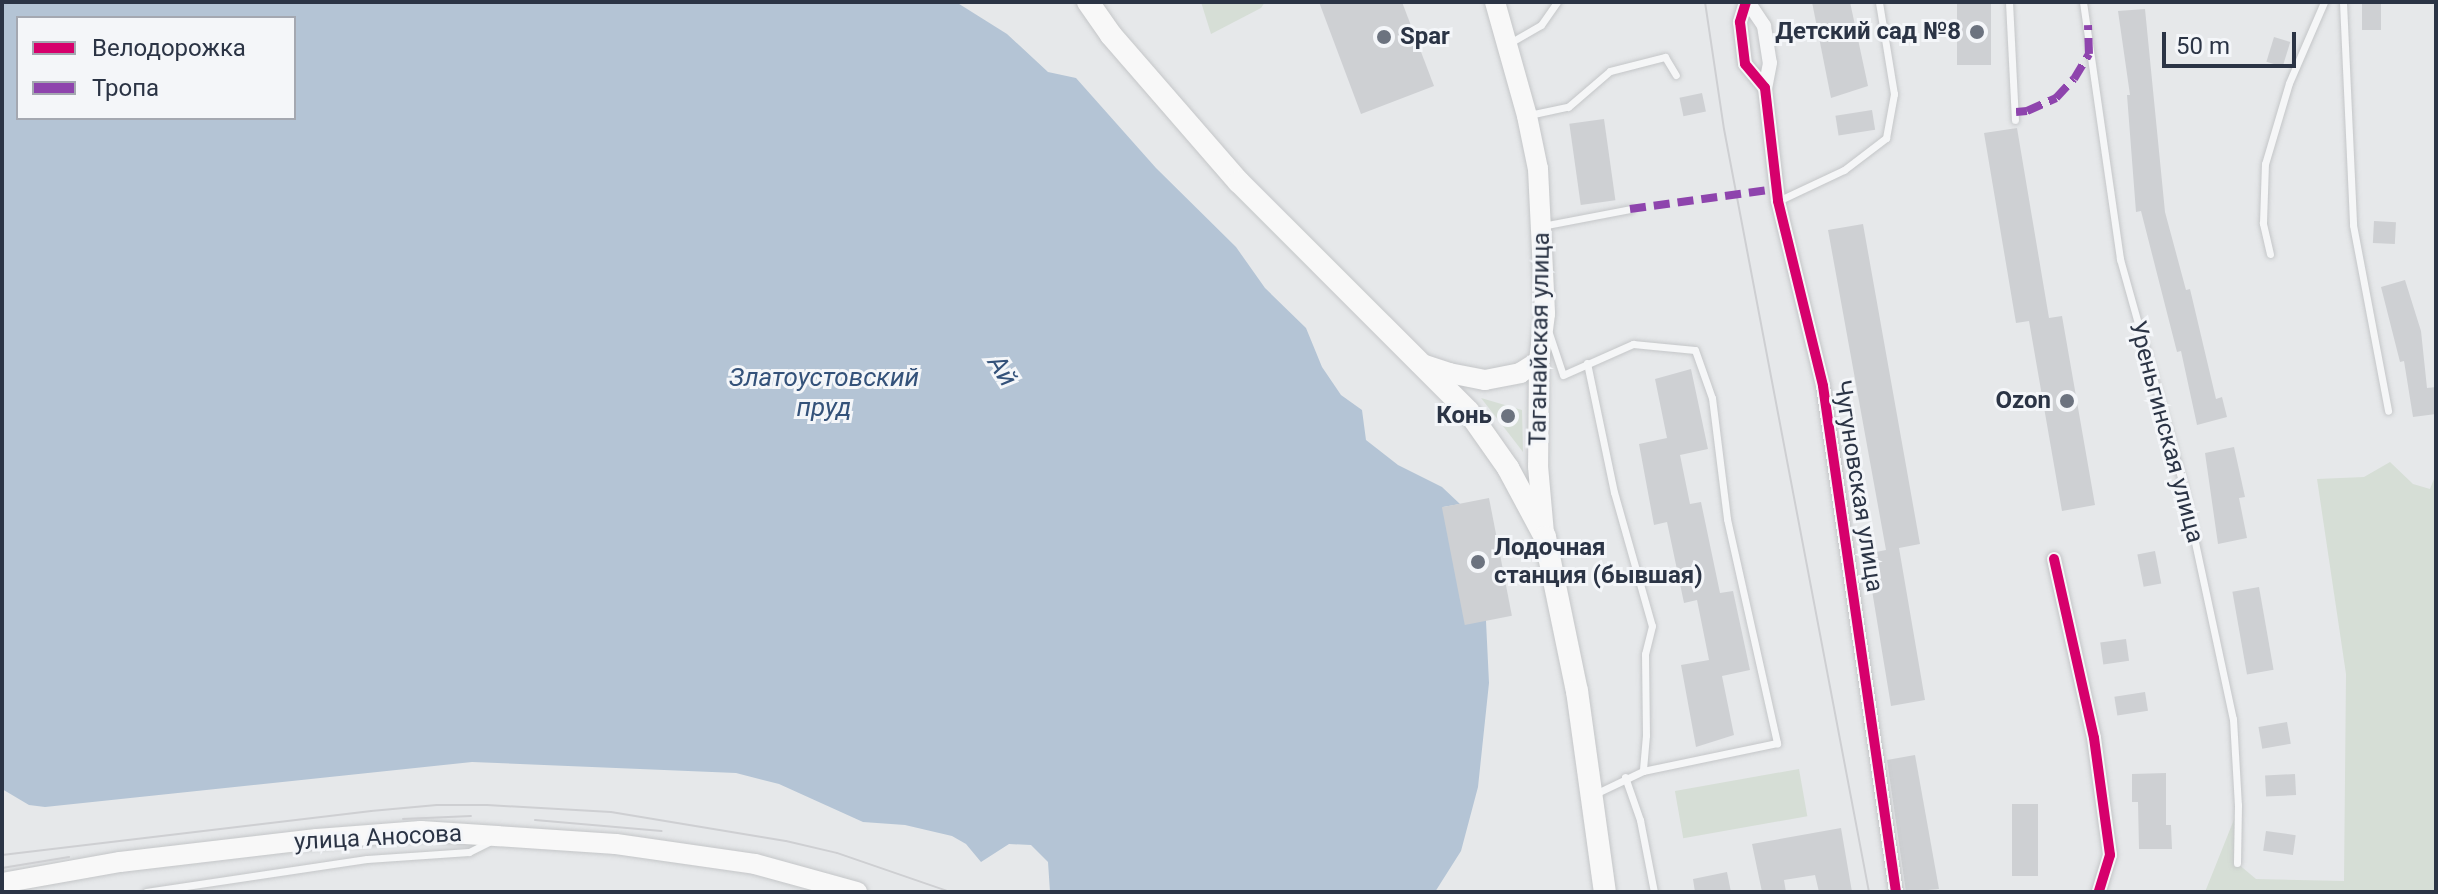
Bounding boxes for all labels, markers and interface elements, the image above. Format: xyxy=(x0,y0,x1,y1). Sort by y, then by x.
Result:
legend xyxy=(16,16,296,120)
scale bar xyxy=(2166,16,2300,66)
place label: Детский сад №8 xyxy=(1775,18,1961,46)
place label: Spar xyxy=(1400,23,1450,51)
marker: Детский сад №8 xyxy=(1968,23,1986,41)
marker: Spar xyxy=(1375,28,1393,46)
text: 50 m xyxy=(2176,32,2230,60)
text: Велодорожка xyxy=(92,34,246,62)
text: Тропа xyxy=(92,74,159,102)
street label: Таганайская улица xyxy=(1524,232,1556,446)
street label: Уреньгинская улица xyxy=(2123,318,2209,546)
water label: Ай xyxy=(981,350,1023,392)
water label: Златоустовский пруд xyxy=(729,362,919,424)
street label: Чугуновская улица xyxy=(1827,378,1889,594)
place label: Ozon xyxy=(1995,387,2051,415)
marker: Ozon xyxy=(2058,392,2076,410)
place label: Конь xyxy=(1436,402,1492,430)
marker: Конь xyxy=(1499,407,1517,425)
place label: Лодочная станция (бывшая) xyxy=(1494,534,1703,590)
marker: Лодочная станция (бывшая) xyxy=(1469,553,1487,571)
street label: улица Аносова xyxy=(293,819,463,857)

